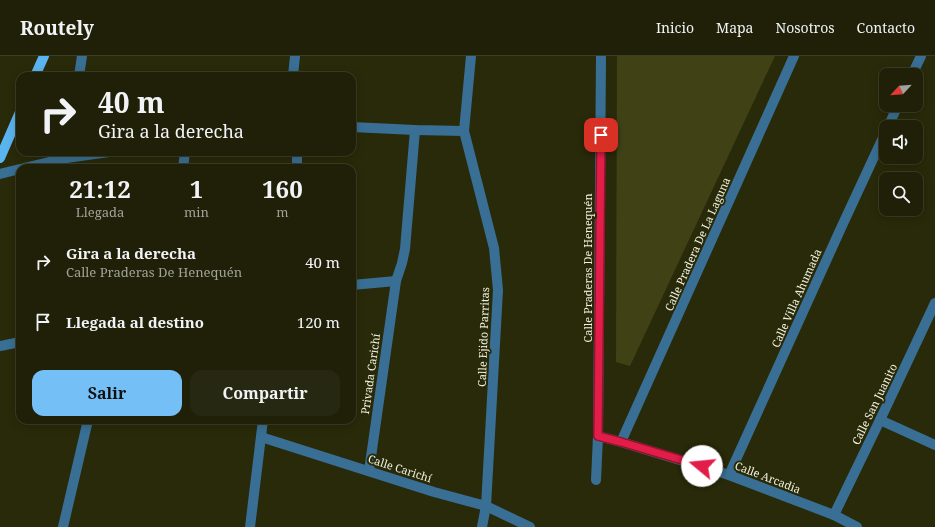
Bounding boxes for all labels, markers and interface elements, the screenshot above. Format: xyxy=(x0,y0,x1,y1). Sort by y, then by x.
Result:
text: Routely xyxy=(20,15,94,41)
text: Inicio xyxy=(656,18,694,37)
text: Mapa xyxy=(716,18,754,37)
text: Nosotros xyxy=(776,18,835,37)
text: Contacto xyxy=(857,18,915,37)
north arrow xyxy=(879,68,923,112)
map controls xyxy=(879,68,923,216)
text: 40 m xyxy=(98,83,165,121)
icon: right xyxy=(32,88,84,140)
pin xyxy=(584,118,618,152)
text: Gira a la derecha xyxy=(98,119,244,143)
button: sound xyxy=(879,120,923,164)
icon: arrive xyxy=(590,124,612,146)
text: 21:12 xyxy=(69,172,131,205)
text: 1 xyxy=(190,172,203,205)
text: 160 xyxy=(262,172,303,205)
button: search xyxy=(879,172,923,216)
street label: Calle Pradera De La Laguna xyxy=(661,175,733,313)
street label: Calle Praderas De Henequén xyxy=(580,194,595,342)
text: Llegada xyxy=(76,203,124,221)
text: min xyxy=(184,203,209,221)
text: m xyxy=(276,203,289,221)
text: Gira a la derecha xyxy=(66,243,196,263)
street label: Calle Villa Ahumada xyxy=(767,246,825,350)
icon: right xyxy=(32,251,54,273)
text: 40 m xyxy=(305,252,340,272)
text: Calle Praderas De Henequén xyxy=(66,263,242,281)
street label: Calle Ejido Parritas xyxy=(474,287,492,387)
icon: arrive xyxy=(32,311,54,333)
text: Llegada al destino xyxy=(66,312,204,332)
text: 120 m xyxy=(297,312,340,332)
street label: Privada Carichí xyxy=(357,332,383,415)
street label: Calle San Juanito xyxy=(848,361,900,447)
button: Salir xyxy=(32,370,182,416)
button: Compartir xyxy=(190,370,340,416)
position arrow xyxy=(681,445,723,487)
street label: Calle Carichí xyxy=(366,451,434,485)
street label: Calle Arcadia xyxy=(733,458,803,496)

